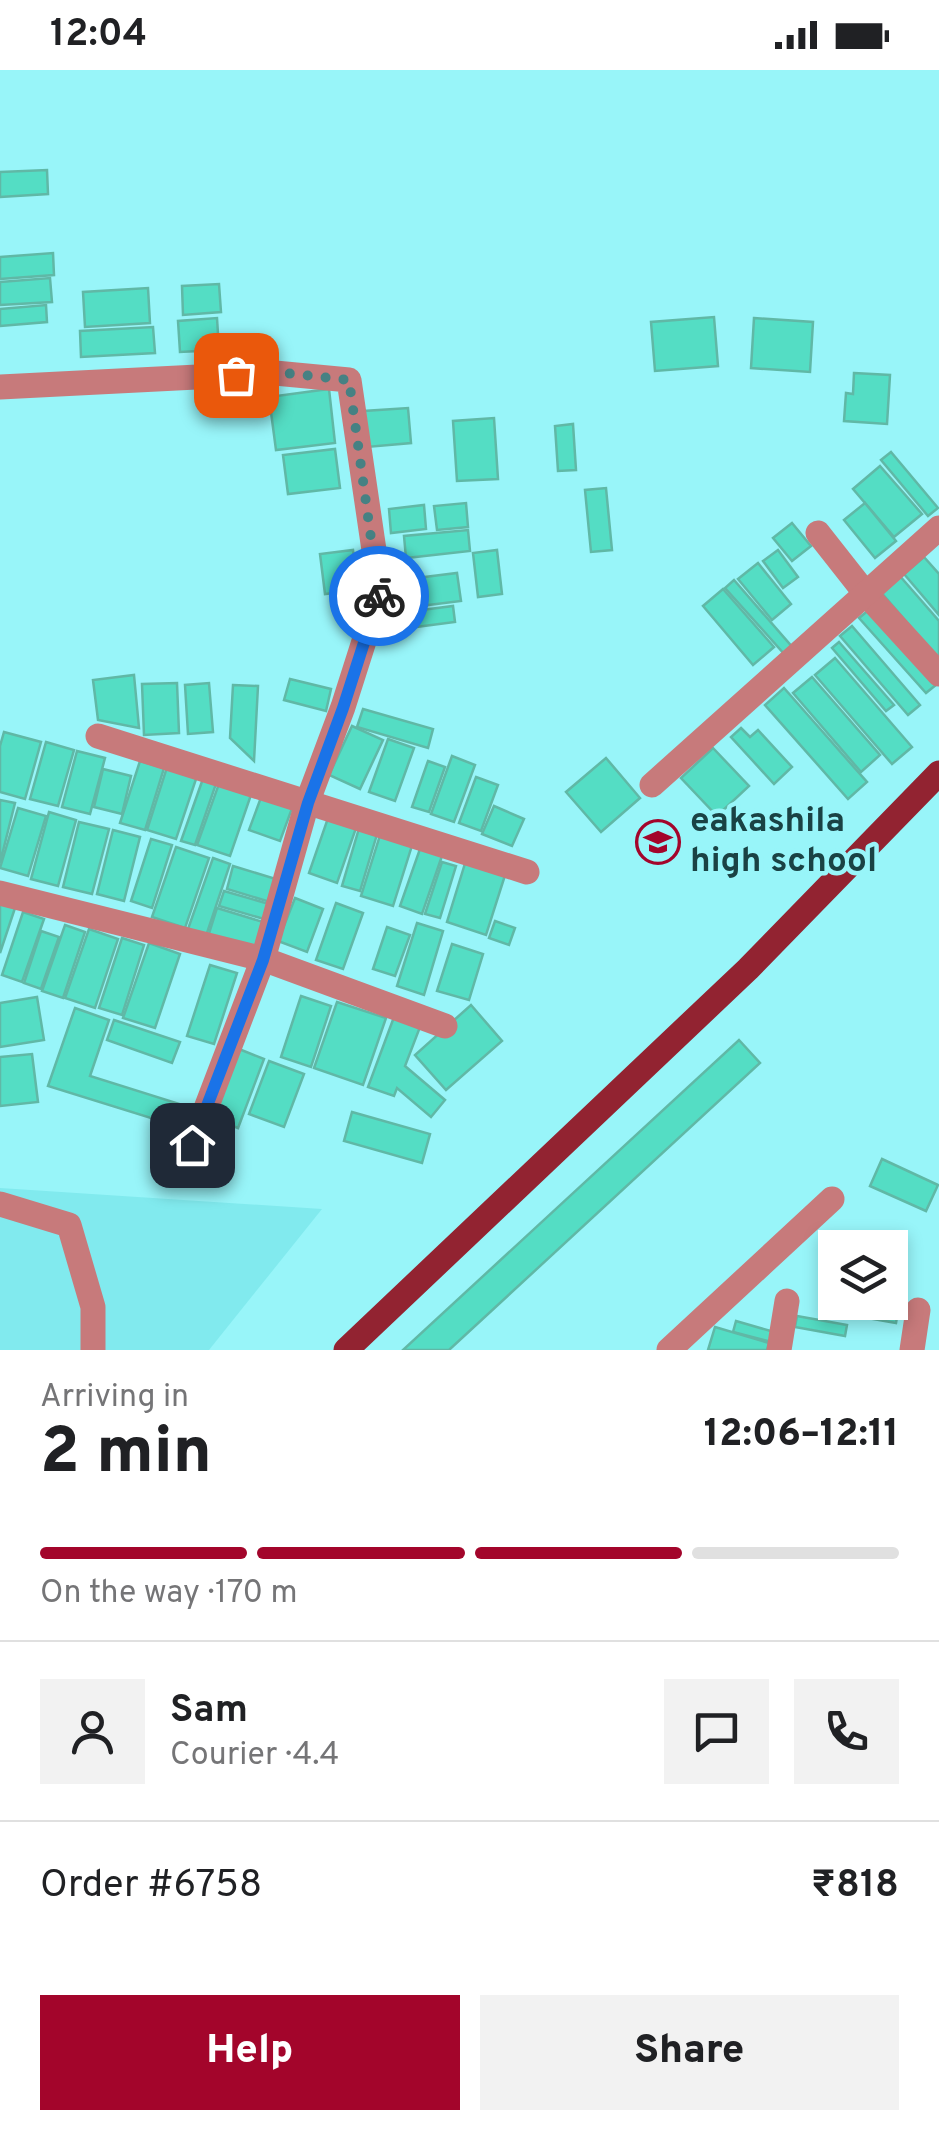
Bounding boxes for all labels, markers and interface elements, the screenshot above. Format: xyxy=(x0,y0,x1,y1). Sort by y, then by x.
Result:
text: 12:04 xyxy=(50,11,147,60)
pin xyxy=(194,333,279,418)
icon: bag xyxy=(209,348,264,403)
courier xyxy=(329,546,429,646)
icon: bike xyxy=(352,569,407,624)
place label: eakashila high school xyxy=(690,800,877,884)
school or university icon: eakashila high school xyxy=(635,819,681,865)
pin xyxy=(150,1103,235,1188)
icon: home xyxy=(165,1118,220,1173)
map controls xyxy=(818,1230,908,1320)
button: layers xyxy=(818,1230,908,1320)
text: Arriving in xyxy=(40,1378,189,1418)
text: 12:06–12:11 xyxy=(704,1411,899,1460)
text: 2 min xyxy=(40,1414,212,1496)
text: On the way · 170 m xyxy=(40,1574,298,1614)
button: person xyxy=(40,1679,145,1784)
button: chat xyxy=(664,1679,769,1784)
button: phone xyxy=(794,1679,899,1784)
text: Sam xyxy=(170,1687,248,1736)
text: Courier · 4.4 xyxy=(170,1736,339,1776)
text: Order #6758 xyxy=(40,1862,262,1911)
text: ₹818 xyxy=(811,1862,899,1911)
button: Help xyxy=(40,1995,460,2110)
button: Share xyxy=(480,1995,899,2110)

